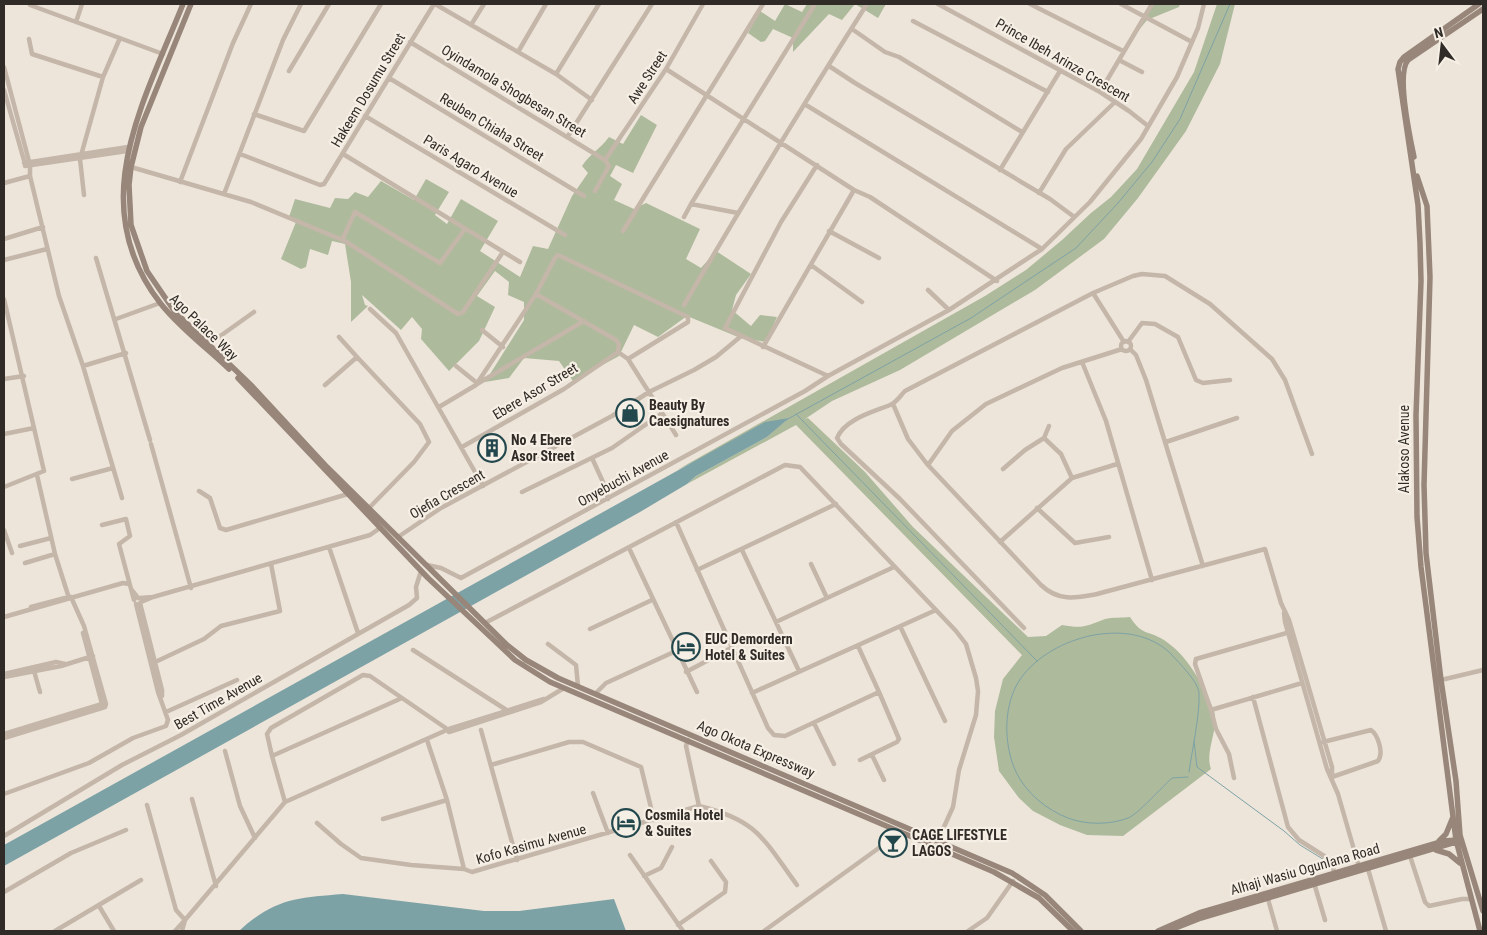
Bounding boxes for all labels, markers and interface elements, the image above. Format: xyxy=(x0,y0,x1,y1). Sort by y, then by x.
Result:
street label: Prince Ibeh Arinze Crescent xyxy=(993,15,1133,105)
north arrow xyxy=(1417,20,1467,70)
text: N xyxy=(1432,24,1445,41)
street label: Hakeem Dosumu Street xyxy=(328,30,408,150)
street label: Oyindamola Shogbesan Street xyxy=(439,41,589,141)
street label: Awe Street xyxy=(624,48,670,106)
street label: Reuben Chiaha Street xyxy=(437,90,547,164)
street label: Paris Agaro Avenue xyxy=(421,131,522,201)
street label: Ago Palace Way xyxy=(167,290,242,364)
street label: Ebere Asor Street xyxy=(490,359,580,423)
place label: Beauty By Caesignatures xyxy=(649,397,729,429)
shop icon: Beauty By Caesignatures xyxy=(615,398,645,428)
street label: Alakoso Avenue xyxy=(1396,404,1412,493)
place label: No 4 Ebere Asor Street xyxy=(511,432,575,464)
building icon: No 4 Ebere Asor Street xyxy=(477,433,507,463)
street label: Onyebuchi Avenue xyxy=(575,446,671,510)
street label: Ojefia Crescent xyxy=(407,466,487,522)
place label: EUC Demordern Hotel & Suites xyxy=(705,631,793,663)
hotel icon: EUC Demordern Hotel & Suites xyxy=(671,632,701,662)
street label: Best Time Avenue xyxy=(171,669,265,733)
street label: Ago Okota Expressway xyxy=(695,717,817,781)
place label: Cosmila Hotel & Suites xyxy=(645,807,724,839)
hotel icon: Cosmila Hotel & Suites xyxy=(611,808,641,838)
street label: Kofo Kasimu Avenue xyxy=(474,820,588,867)
place label: CAGE LIFESTYLE LAGOS xyxy=(912,827,1007,859)
bar icon: CAGE LIFESTYLE LAGOS xyxy=(878,828,908,858)
street label: Alhaji Wasiu Ogunlana Road xyxy=(1228,840,1382,898)

